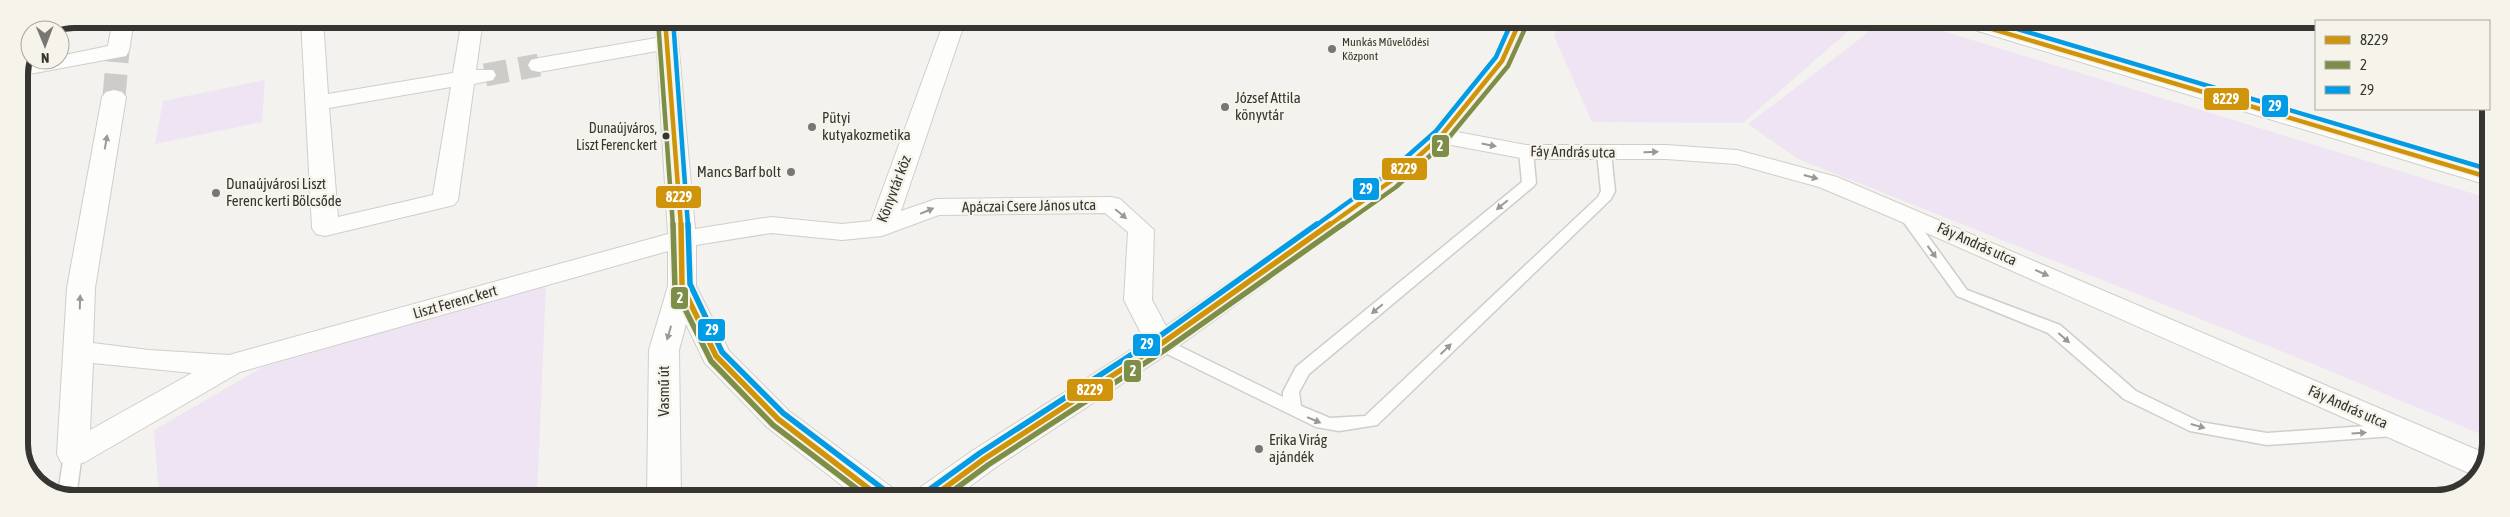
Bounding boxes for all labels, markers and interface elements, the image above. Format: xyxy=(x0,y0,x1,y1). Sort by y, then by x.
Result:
north arrow xyxy=(20,20,70,70)
legend xyxy=(2315,20,2490,110)
text: 8229 xyxy=(2360,31,2388,48)
place label: Munkás Művelődési Központ xyxy=(1342,35,1429,63)
marker: Munkás Művelődési Központ xyxy=(1326,43,1338,55)
text: N xyxy=(41,50,49,66)
text: 2 xyxy=(2360,56,2367,73)
text: 29 xyxy=(2360,81,2374,98)
line badge: 8229 xyxy=(2203,87,2250,111)
place label: József Attila könyvtár xyxy=(1235,89,1301,123)
text: 8229 xyxy=(2213,91,2240,107)
line badge: 29 xyxy=(2261,94,2289,118)
text: 29 xyxy=(2268,98,2282,114)
marker: József Attila könyvtár xyxy=(1219,101,1231,113)
place label: Pütyi kutyakozmetika xyxy=(822,109,911,143)
place label: Dunaújváros, Liszt Ferenc kert xyxy=(576,120,657,153)
marker: Pütyi kutyakozmetika xyxy=(806,121,818,133)
marker: Dunaújváros, Liszt Ferenc kert xyxy=(661,131,671,141)
one-way arrow xyxy=(103,134,111,150)
line badge: 2 xyxy=(1431,134,1450,158)
text: 2 xyxy=(1437,138,1444,154)
one-way arrow xyxy=(1482,142,1498,150)
street label: Fáy András utca xyxy=(1530,142,1616,161)
one-way arrow xyxy=(1643,148,1659,156)
street label: Könyvtár köz xyxy=(873,152,914,225)
line badge: 8229 xyxy=(1381,157,1428,181)
text: 8229 xyxy=(1391,161,1418,177)
place label: Mancs Barf bolt xyxy=(697,163,781,180)
marker: Mancs Barf bolt xyxy=(785,166,797,178)
one-way arrow xyxy=(1803,173,1818,181)
place label: Dunaújvárosi Liszt Ferenc kerti Bölcsőde xyxy=(226,175,342,209)
line badge: 29 xyxy=(1352,177,1380,201)
text: 29 xyxy=(1359,181,1373,197)
line badge: 8229 xyxy=(655,185,702,209)
marker: Dunaújvárosi Liszt Ferenc kerti Bölcsőde xyxy=(210,187,222,199)
text: 8229 xyxy=(666,189,693,205)
street label: Apáczai Csere János utca xyxy=(962,196,1096,215)
one-way arrow xyxy=(1496,200,1509,211)
one-way arrow xyxy=(920,206,935,214)
one-way arrow xyxy=(1115,208,1128,219)
street label: Fáy András utca xyxy=(1935,218,2020,269)
one-way arrow xyxy=(1927,245,1938,258)
one-way arrow xyxy=(2035,269,2049,277)
street label: Liszt Ferenc kert xyxy=(411,281,499,322)
line badge: 2 xyxy=(670,286,689,310)
text: 2 xyxy=(677,290,684,306)
one-way arrow xyxy=(77,294,85,310)
one-way arrow xyxy=(1370,303,1383,314)
line badge: 29 xyxy=(697,318,726,342)
text: 29 xyxy=(705,322,719,338)
one-way arrow xyxy=(664,326,672,341)
one-way arrow xyxy=(2057,332,2069,344)
line badge: 29 xyxy=(1132,333,1161,357)
text: 29 xyxy=(1140,336,1154,352)
one-way arrow xyxy=(1440,343,1452,355)
line badge: 2 xyxy=(1123,359,1142,383)
text: 2 xyxy=(1130,363,1137,379)
street label: Vasmű út xyxy=(655,366,672,416)
line badge: 8229 xyxy=(1066,378,1114,402)
street label: Fáy András utca xyxy=(2306,381,2391,432)
text: 8229 xyxy=(1077,382,1104,398)
one-way arrow xyxy=(1307,417,1321,425)
one-way arrow xyxy=(2191,423,2206,431)
one-way arrow xyxy=(2351,428,2367,436)
place label: Erika Virág ajándék xyxy=(1269,431,1328,465)
marker: Erika Virág ajándék xyxy=(1253,443,1265,455)

